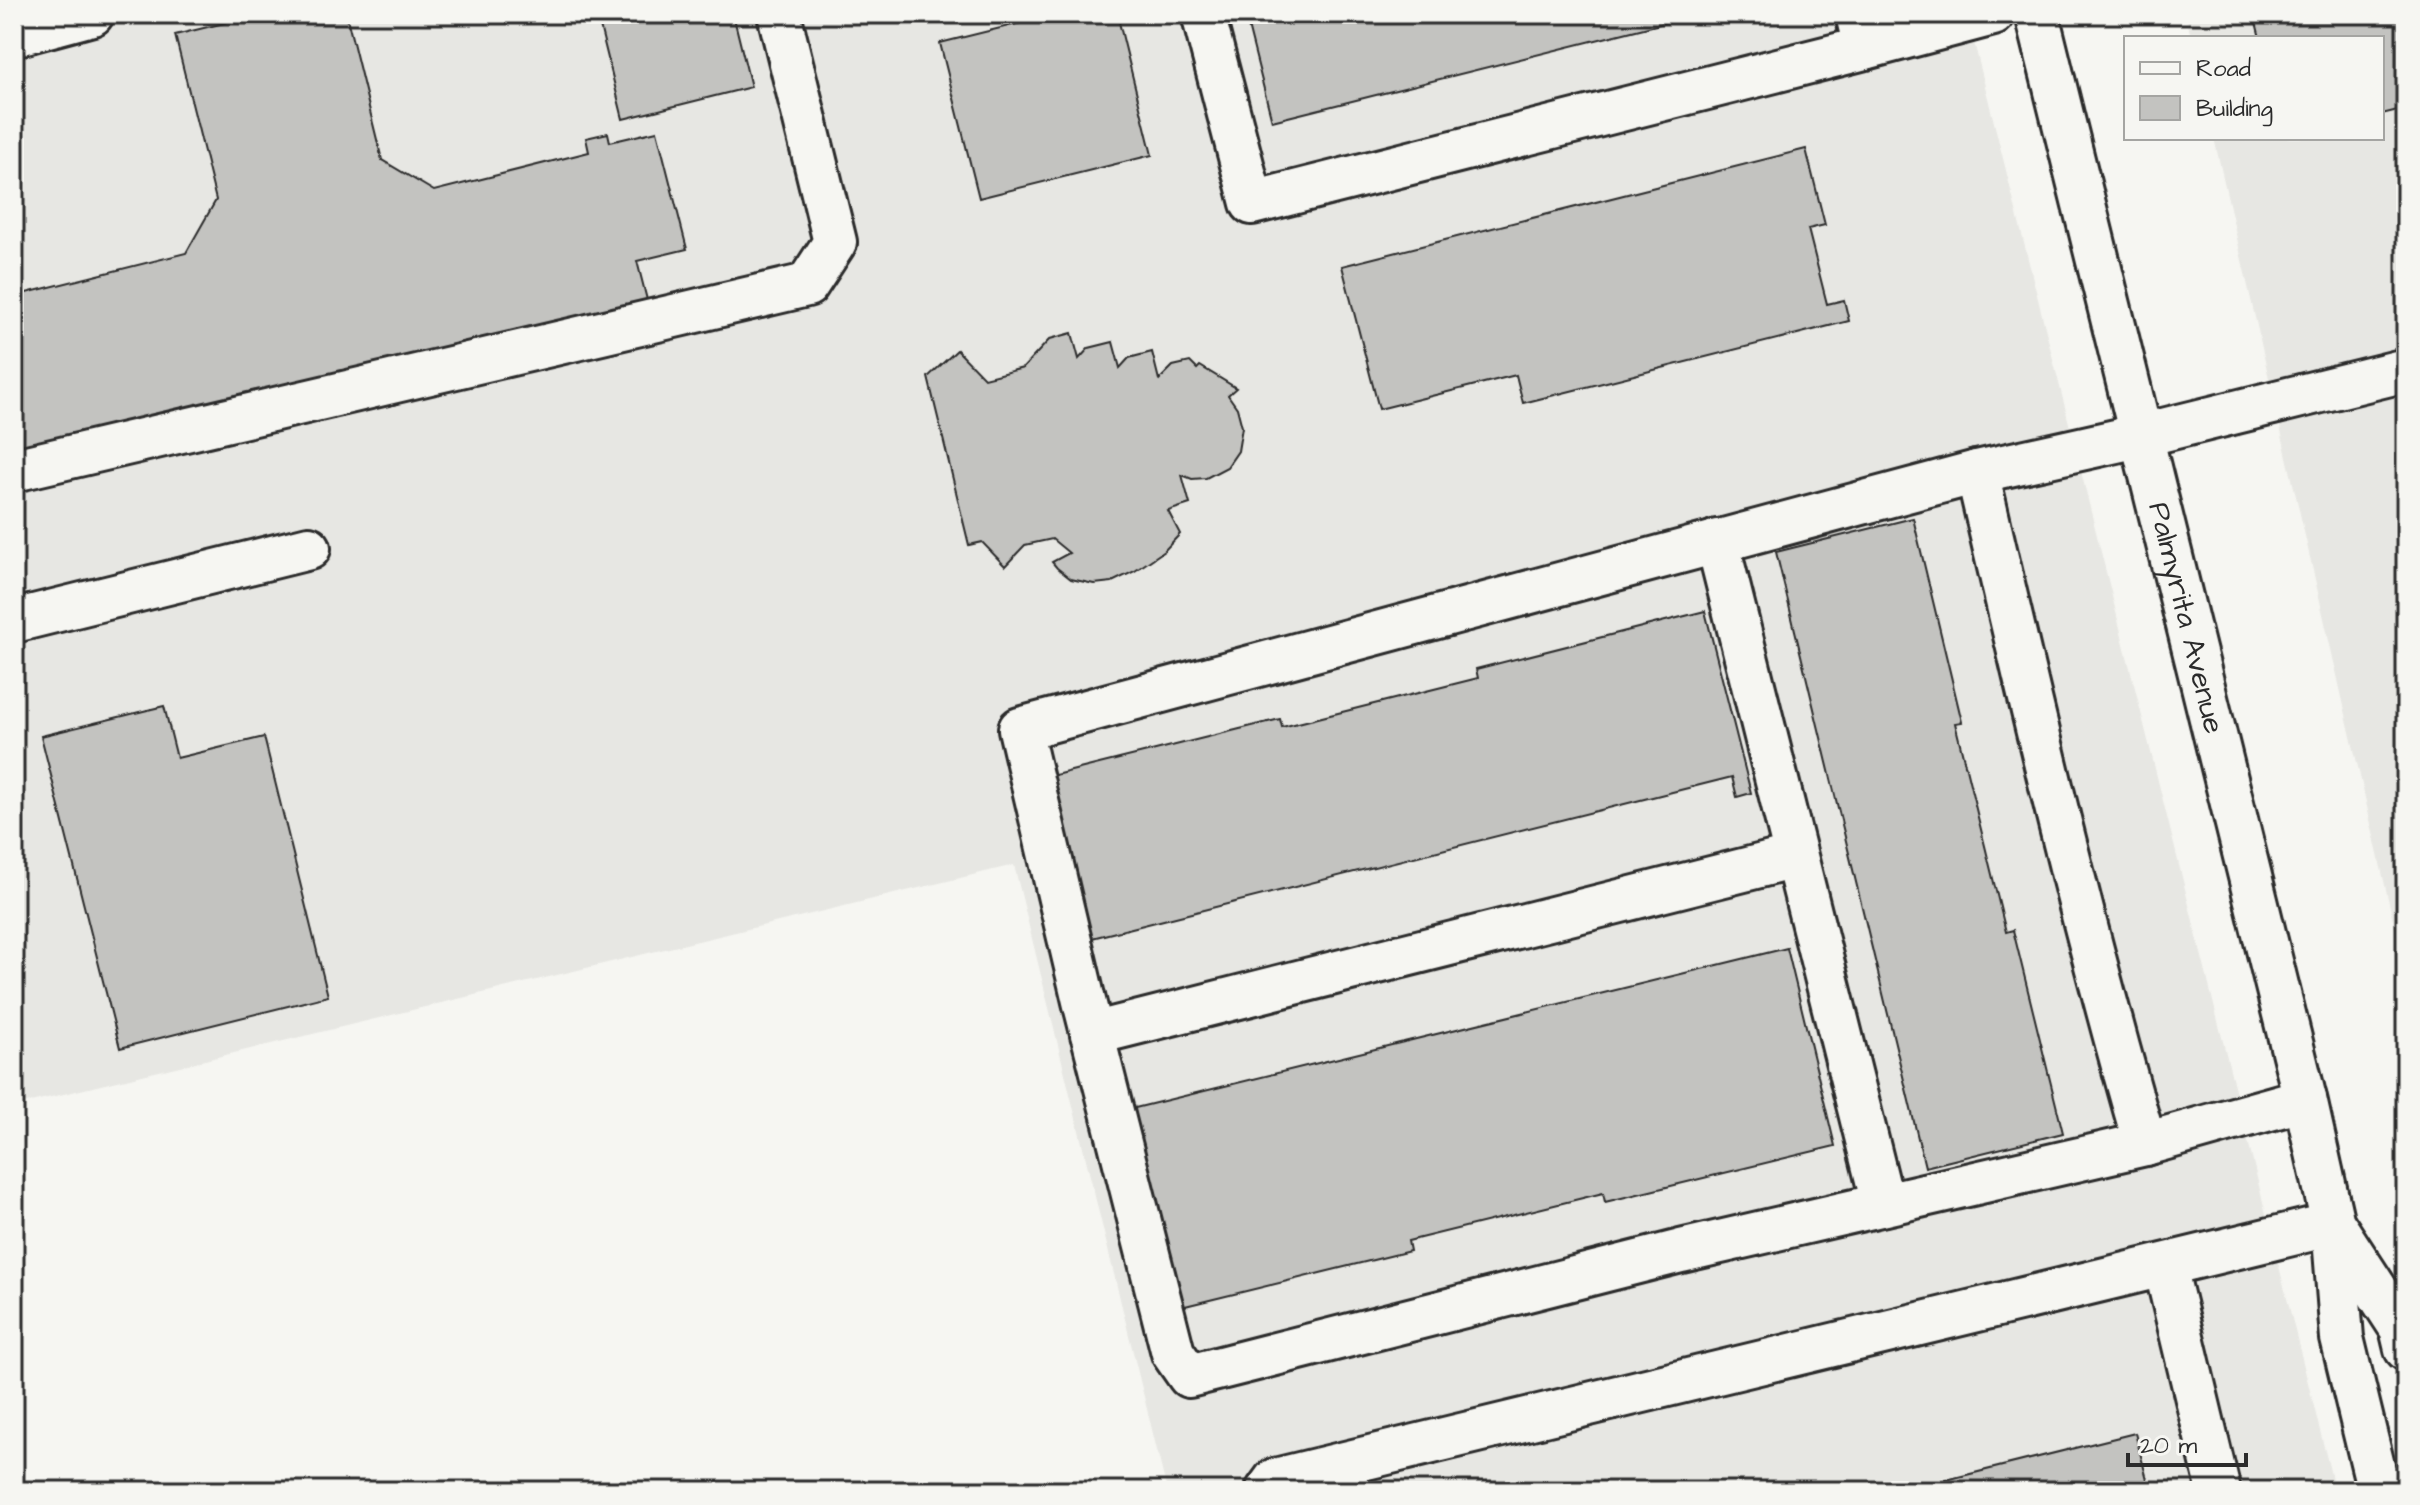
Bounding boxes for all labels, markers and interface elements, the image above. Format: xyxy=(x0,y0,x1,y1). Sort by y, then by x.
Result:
legend xyxy=(2124,36,2384,140)
text: Road xyxy=(2196,52,2251,86)
text: Building xyxy=(2196,92,2273,127)
street label: Palmyrita Avenue xyxy=(2137,498,2235,738)
scale bar xyxy=(2128,1417,2246,1467)
text: 20 m xyxy=(2140,1429,2197,1463)

